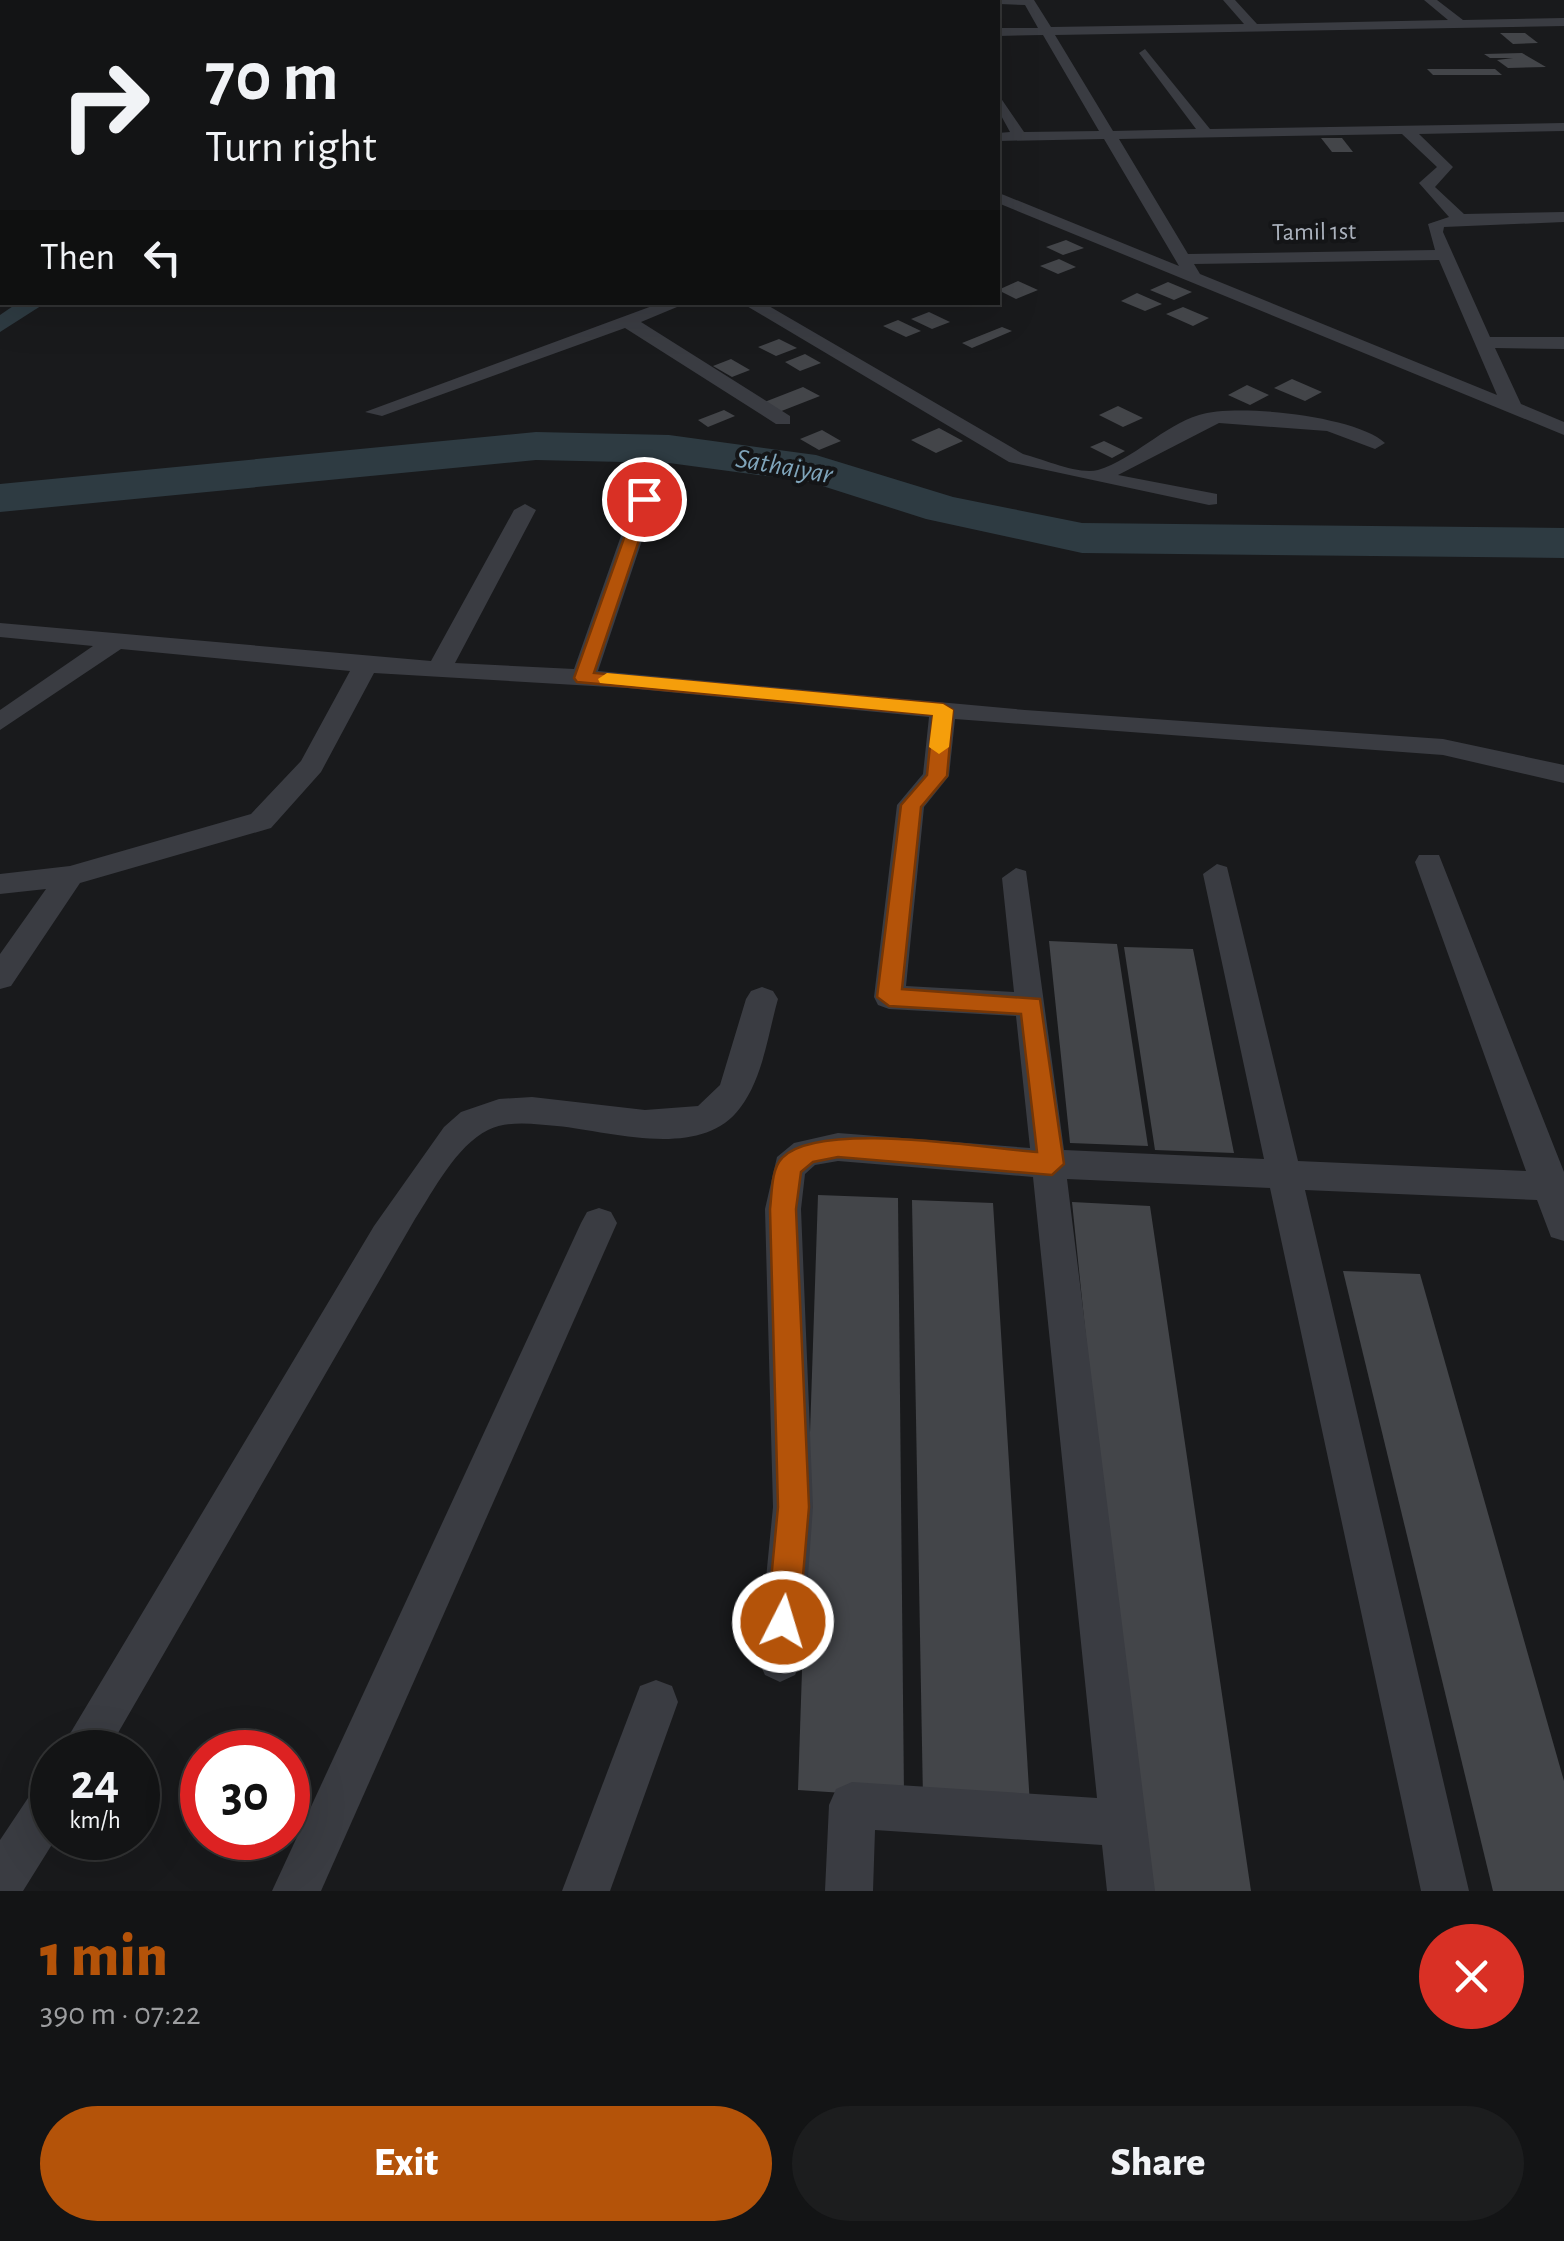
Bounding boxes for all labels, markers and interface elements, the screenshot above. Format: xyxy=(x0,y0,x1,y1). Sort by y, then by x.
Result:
icon: right xyxy=(40,40,170,170)
text: 70 m xyxy=(205,43,339,113)
text: Turn right xyxy=(205,125,377,170)
street label: Tamil 1st xyxy=(1272,219,1356,245)
icon: left xyxy=(135,230,190,285)
text: Then xyxy=(40,239,115,277)
water label: Sathaiyar xyxy=(733,445,835,489)
pin xyxy=(602,457,687,542)
icon: arrive xyxy=(617,472,672,527)
position arrow xyxy=(731,1570,835,1674)
speed limit sign: 30 xyxy=(180,1730,310,1860)
text: 24 xyxy=(71,1758,119,1808)
text: km/h xyxy=(69,1808,121,1833)
button: close xyxy=(1419,1924,1524,2029)
text: 1 min xyxy=(40,1927,168,1987)
text: 390 m · 07:22 xyxy=(40,1998,201,2030)
button: Exit xyxy=(40,2106,772,2221)
button: Share xyxy=(792,2106,1524,2221)

